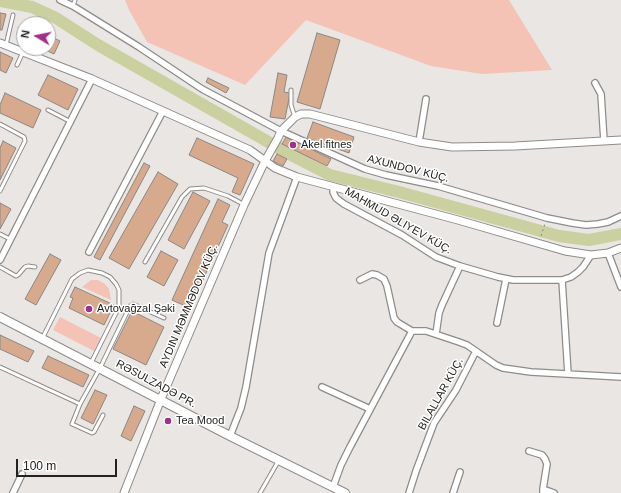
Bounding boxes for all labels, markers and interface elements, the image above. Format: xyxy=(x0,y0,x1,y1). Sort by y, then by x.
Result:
north arrow xyxy=(16,16,56,56)
text: N xyxy=(19,29,32,39)
place label: Akel fitnes xyxy=(301,138,352,152)
marker: Akel fitnes xyxy=(288,140,298,150)
street label: AXUNDOV KÜÇ. xyxy=(366,152,450,186)
street label: MAHMUD ƏLIYEV KÜÇ. xyxy=(342,185,454,257)
street label: AYDIN MƏMMƏDOV KÜÇ. xyxy=(157,242,221,370)
place label: Avtovağzal Şəki xyxy=(97,302,175,316)
marker: Avtovağzal Şəki xyxy=(84,304,94,314)
street label: BILALLAR KÜÇ. xyxy=(416,356,466,432)
street label: RƏSULZADƏ PR. xyxy=(113,357,199,411)
place label: Tea Mood xyxy=(176,414,224,428)
marker: Tea Mood xyxy=(163,416,173,426)
scale bar xyxy=(18,451,119,477)
text: 100 m xyxy=(23,459,56,473)

